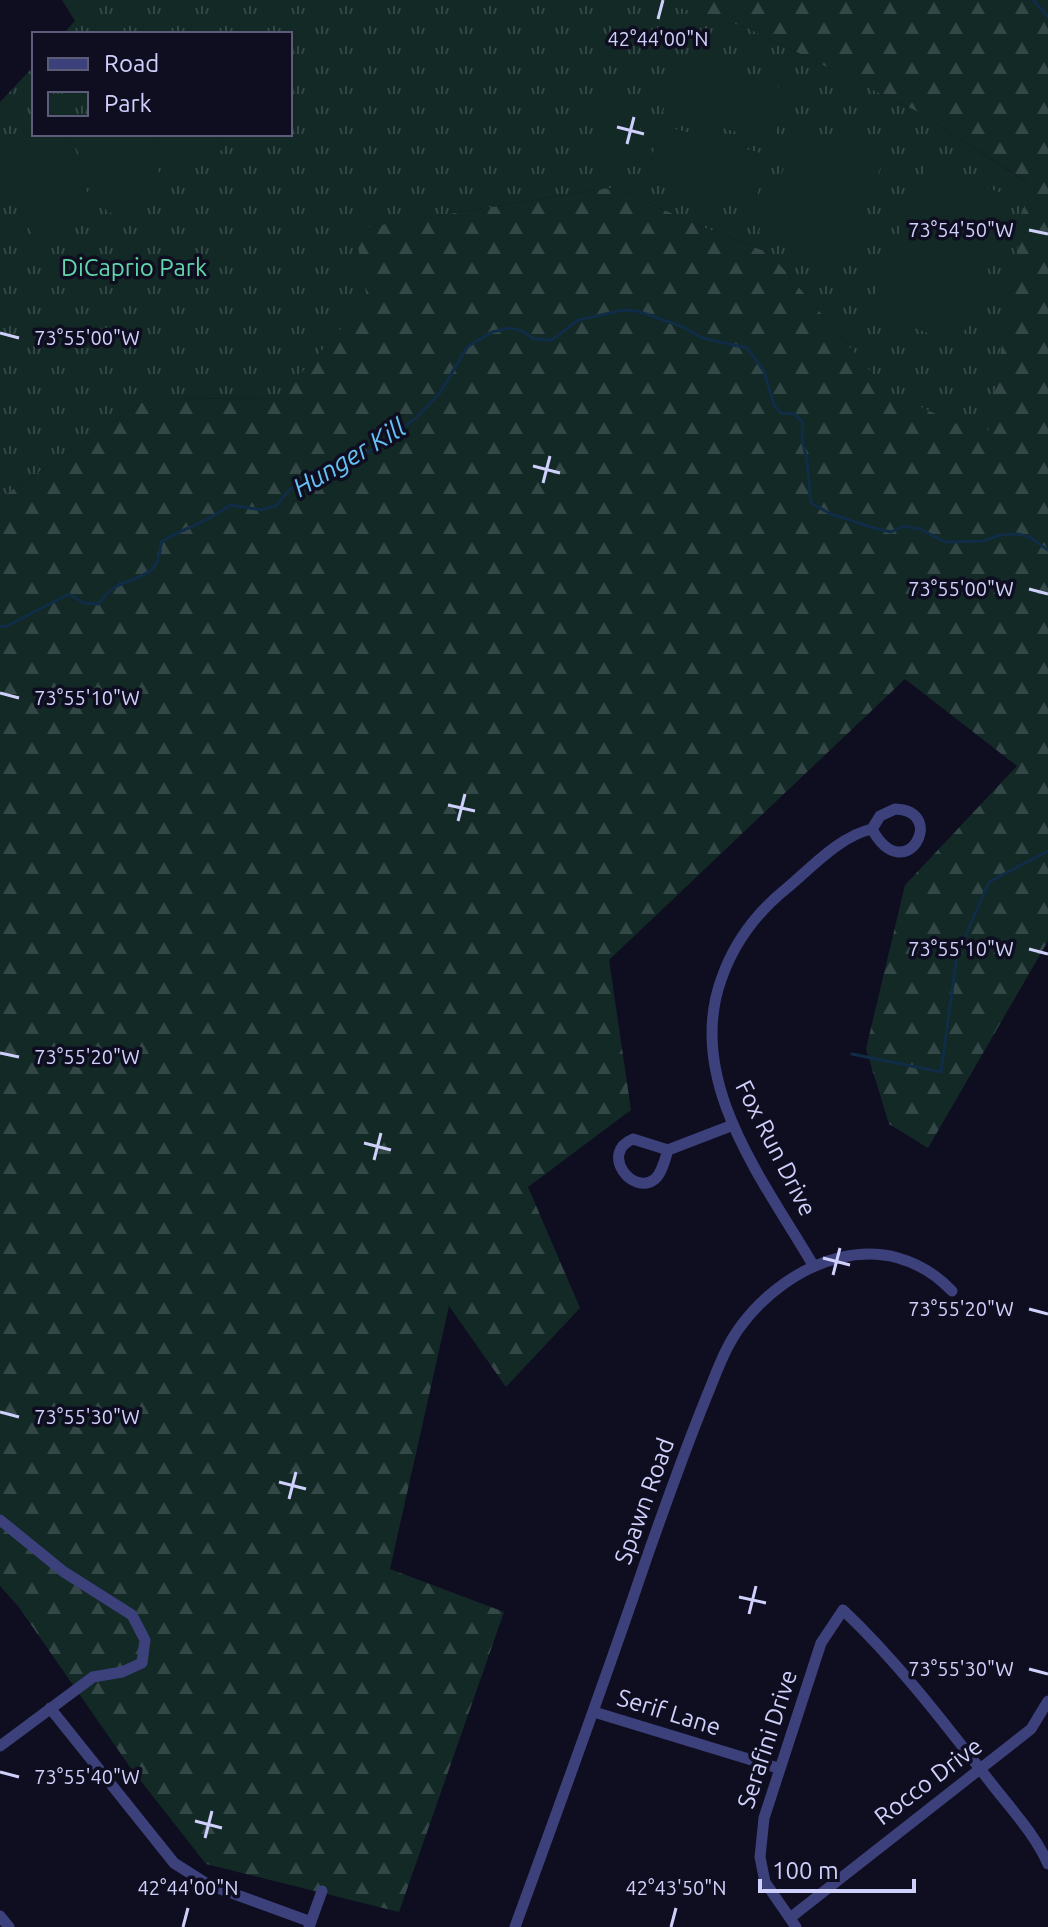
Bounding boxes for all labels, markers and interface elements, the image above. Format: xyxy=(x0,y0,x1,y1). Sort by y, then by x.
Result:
text: 42°44'00"N xyxy=(607,27,709,50)
legend xyxy=(32,32,292,136)
text: Road xyxy=(104,50,159,77)
text: Park xyxy=(104,90,152,117)
text: 73°54'50"W xyxy=(908,218,1014,241)
park label: DiCaprio Park xyxy=(61,254,207,281)
text: 73°55'00"W xyxy=(34,326,140,349)
water label: Hunger Kill xyxy=(287,412,411,502)
text: 73°55'00"W xyxy=(908,577,1014,600)
text: 73°55'10"W xyxy=(34,686,140,709)
text: 73°55'10"W xyxy=(908,937,1014,960)
text: 73°55'20"W xyxy=(34,1045,140,1068)
street label: Fox Run Drive xyxy=(730,1076,822,1220)
text: 73°55'20"W xyxy=(908,1297,1014,1320)
text: 73°55'30"W xyxy=(34,1405,140,1428)
street label: Spawn Road xyxy=(609,1434,679,1568)
text: 73°55'30"W xyxy=(908,1657,1014,1680)
street label: Serafini Drive xyxy=(732,1666,802,1812)
street label: Serif Lane xyxy=(614,1683,724,1741)
street label: Rocco Drive xyxy=(869,1732,987,1830)
text: 73°55'40"W xyxy=(34,1765,140,1788)
scale bar xyxy=(760,1843,914,1893)
text: 100 m xyxy=(772,1857,839,1884)
text: 42°44'00"N xyxy=(137,1876,239,1899)
text: 42°43'50"N xyxy=(625,1876,727,1899)

